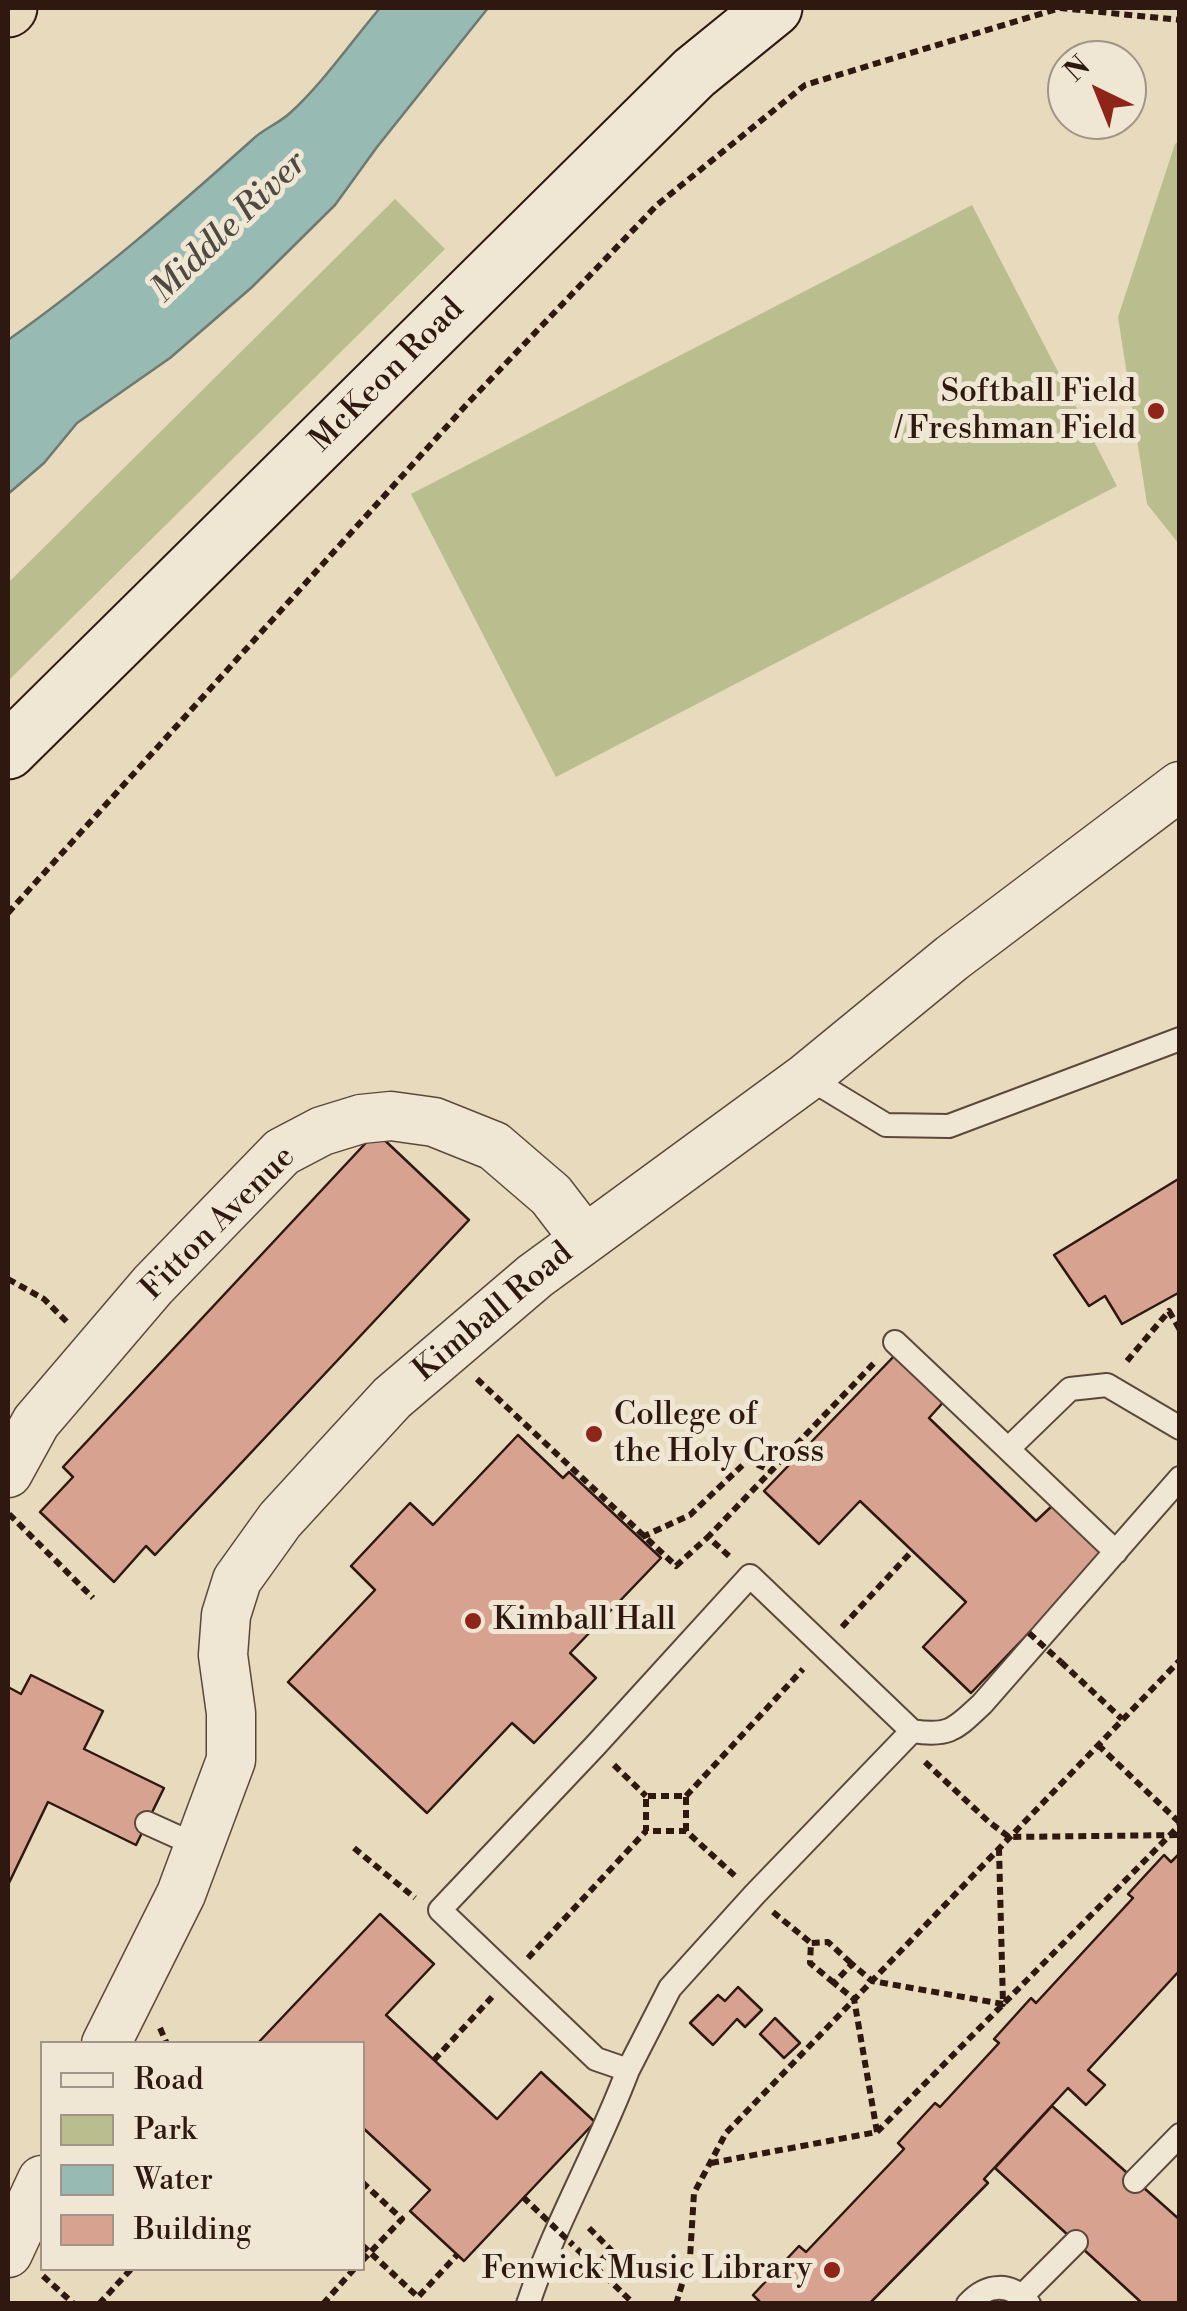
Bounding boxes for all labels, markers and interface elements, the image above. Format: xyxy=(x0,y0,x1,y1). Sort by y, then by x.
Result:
north arrow xyxy=(1047,40,1147,140)
text: N xyxy=(1058,49,1098,90)
water label: Middle River xyxy=(143,143,317,313)
street label: McKeon Road xyxy=(303,291,473,461)
place label: Softball Field / Freshman Field xyxy=(895,374,1136,449)
marker: Softball Field / Freshman Field xyxy=(1145,400,1167,422)
street label: Fitton Avenue xyxy=(134,1139,304,1309)
street label: Kimball Road xyxy=(407,1235,581,1391)
place label: College of the Holy Cross xyxy=(614,1397,824,1472)
marker: College of the Holy Cross xyxy=(583,1423,605,1445)
place label: Kimball Hall xyxy=(493,1602,676,1640)
marker: Kimball Hall xyxy=(462,1610,484,1632)
legend xyxy=(40,2041,365,2271)
text: Road xyxy=(134,2061,204,2099)
text: Park xyxy=(134,2111,196,2149)
text: Water xyxy=(134,2161,213,2199)
text: Building xyxy=(134,2211,251,2249)
place label: Fenwick Music Library xyxy=(482,2251,812,2289)
marker: Fenwick Music Library xyxy=(821,2259,843,2281)

